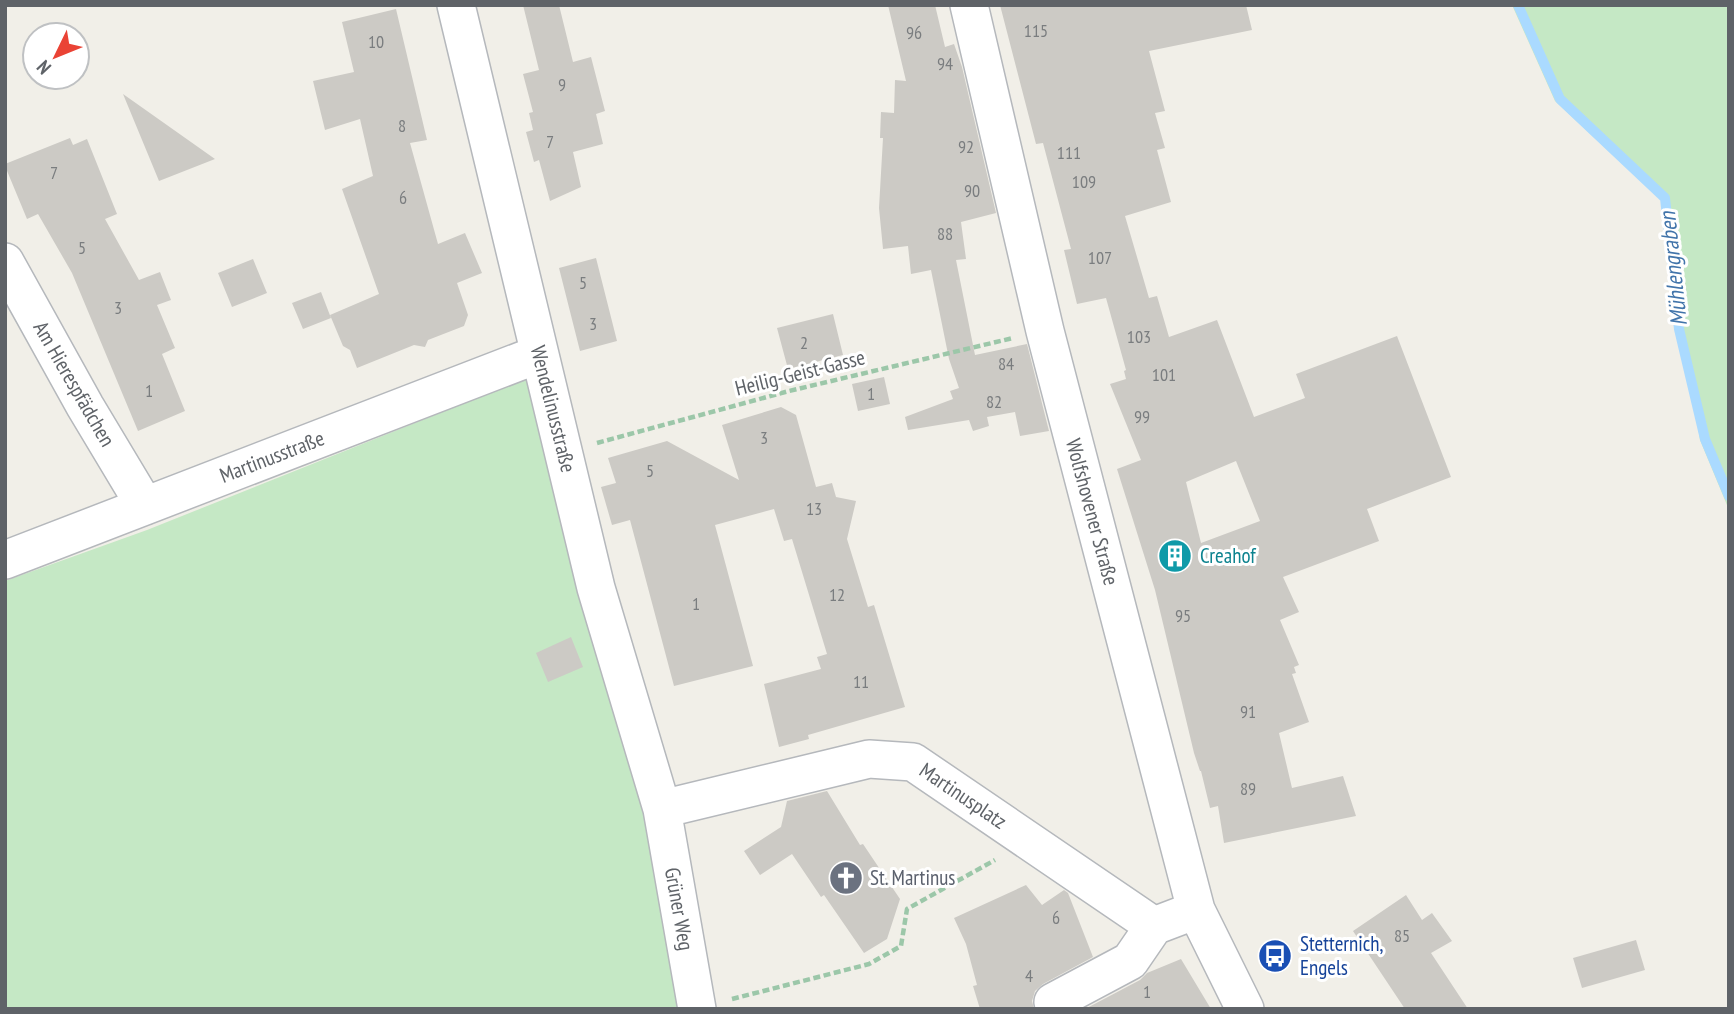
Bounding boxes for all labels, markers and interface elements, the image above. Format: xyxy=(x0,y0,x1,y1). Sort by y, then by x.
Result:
house number: 115 xyxy=(1024,19,1048,42)
north arrow xyxy=(21,21,91,91)
house number: 96 xyxy=(906,21,922,44)
house number: 10 xyxy=(368,30,384,53)
house number: 94 xyxy=(937,52,953,75)
text: N xyxy=(31,56,56,80)
house number: 9 xyxy=(558,73,566,96)
house number: 8 xyxy=(398,114,406,137)
house number: 7 xyxy=(546,130,554,153)
house number: 92 xyxy=(958,135,974,158)
house number: 111 xyxy=(1057,141,1081,164)
house number: 7 xyxy=(50,161,58,184)
house number: 109 xyxy=(1072,170,1096,193)
house number: 90 xyxy=(964,179,980,202)
house number: 6 xyxy=(399,186,407,209)
water label: Mühlengraben xyxy=(1652,209,1693,328)
house number: 88 xyxy=(937,222,953,245)
house number: 5 xyxy=(78,236,86,259)
house number: 107 xyxy=(1088,246,1112,269)
house number: 5 xyxy=(579,271,587,294)
house number: 3 xyxy=(114,296,122,319)
house number: 3 xyxy=(589,312,597,335)
street label: Am Hierespfädchen xyxy=(28,316,121,451)
house number: 103 xyxy=(1127,325,1151,348)
house number: 2 xyxy=(800,331,808,354)
street label: Wendelinusstraße xyxy=(525,343,582,475)
street label: Heilig-Geist-Gasse xyxy=(732,343,868,402)
house number: 84 xyxy=(998,352,1014,375)
house number: 101 xyxy=(1152,363,1176,386)
house number: 1 xyxy=(145,379,153,402)
house number: 1 xyxy=(867,382,875,405)
house number: 82 xyxy=(986,390,1002,413)
house number: 99 xyxy=(1134,405,1150,428)
street label: Martinusstraße xyxy=(216,424,328,489)
house number: 3 xyxy=(760,426,768,449)
street label: Wolfshovener Straße xyxy=(1060,436,1125,588)
house number: 5 xyxy=(646,459,654,482)
house number: 13 xyxy=(806,497,822,520)
building icon: Creahof xyxy=(1156,537,1194,575)
place label: Creahof xyxy=(1200,542,1256,569)
house number: 12 xyxy=(829,583,845,606)
house number: 1 xyxy=(692,592,700,615)
house number: 95 xyxy=(1175,604,1191,627)
house number: 11 xyxy=(853,670,869,693)
house number: 91 xyxy=(1240,700,1256,723)
street label: Martinusplatz xyxy=(914,757,1012,835)
house number: 89 xyxy=(1240,777,1256,800)
church icon: St. Martinus xyxy=(827,859,865,897)
place label: St. Martinus xyxy=(870,864,955,891)
street label: Grüner Weg xyxy=(659,865,700,953)
house number: 6 xyxy=(1052,906,1060,929)
house number: 85 xyxy=(1394,924,1410,947)
place label: Stetternich, Engels xyxy=(1300,930,1384,981)
bus stop icon: Stetternich, Engels xyxy=(1256,937,1294,975)
house number: 4 xyxy=(1025,964,1033,987)
house number: 1 xyxy=(1143,980,1151,1003)

